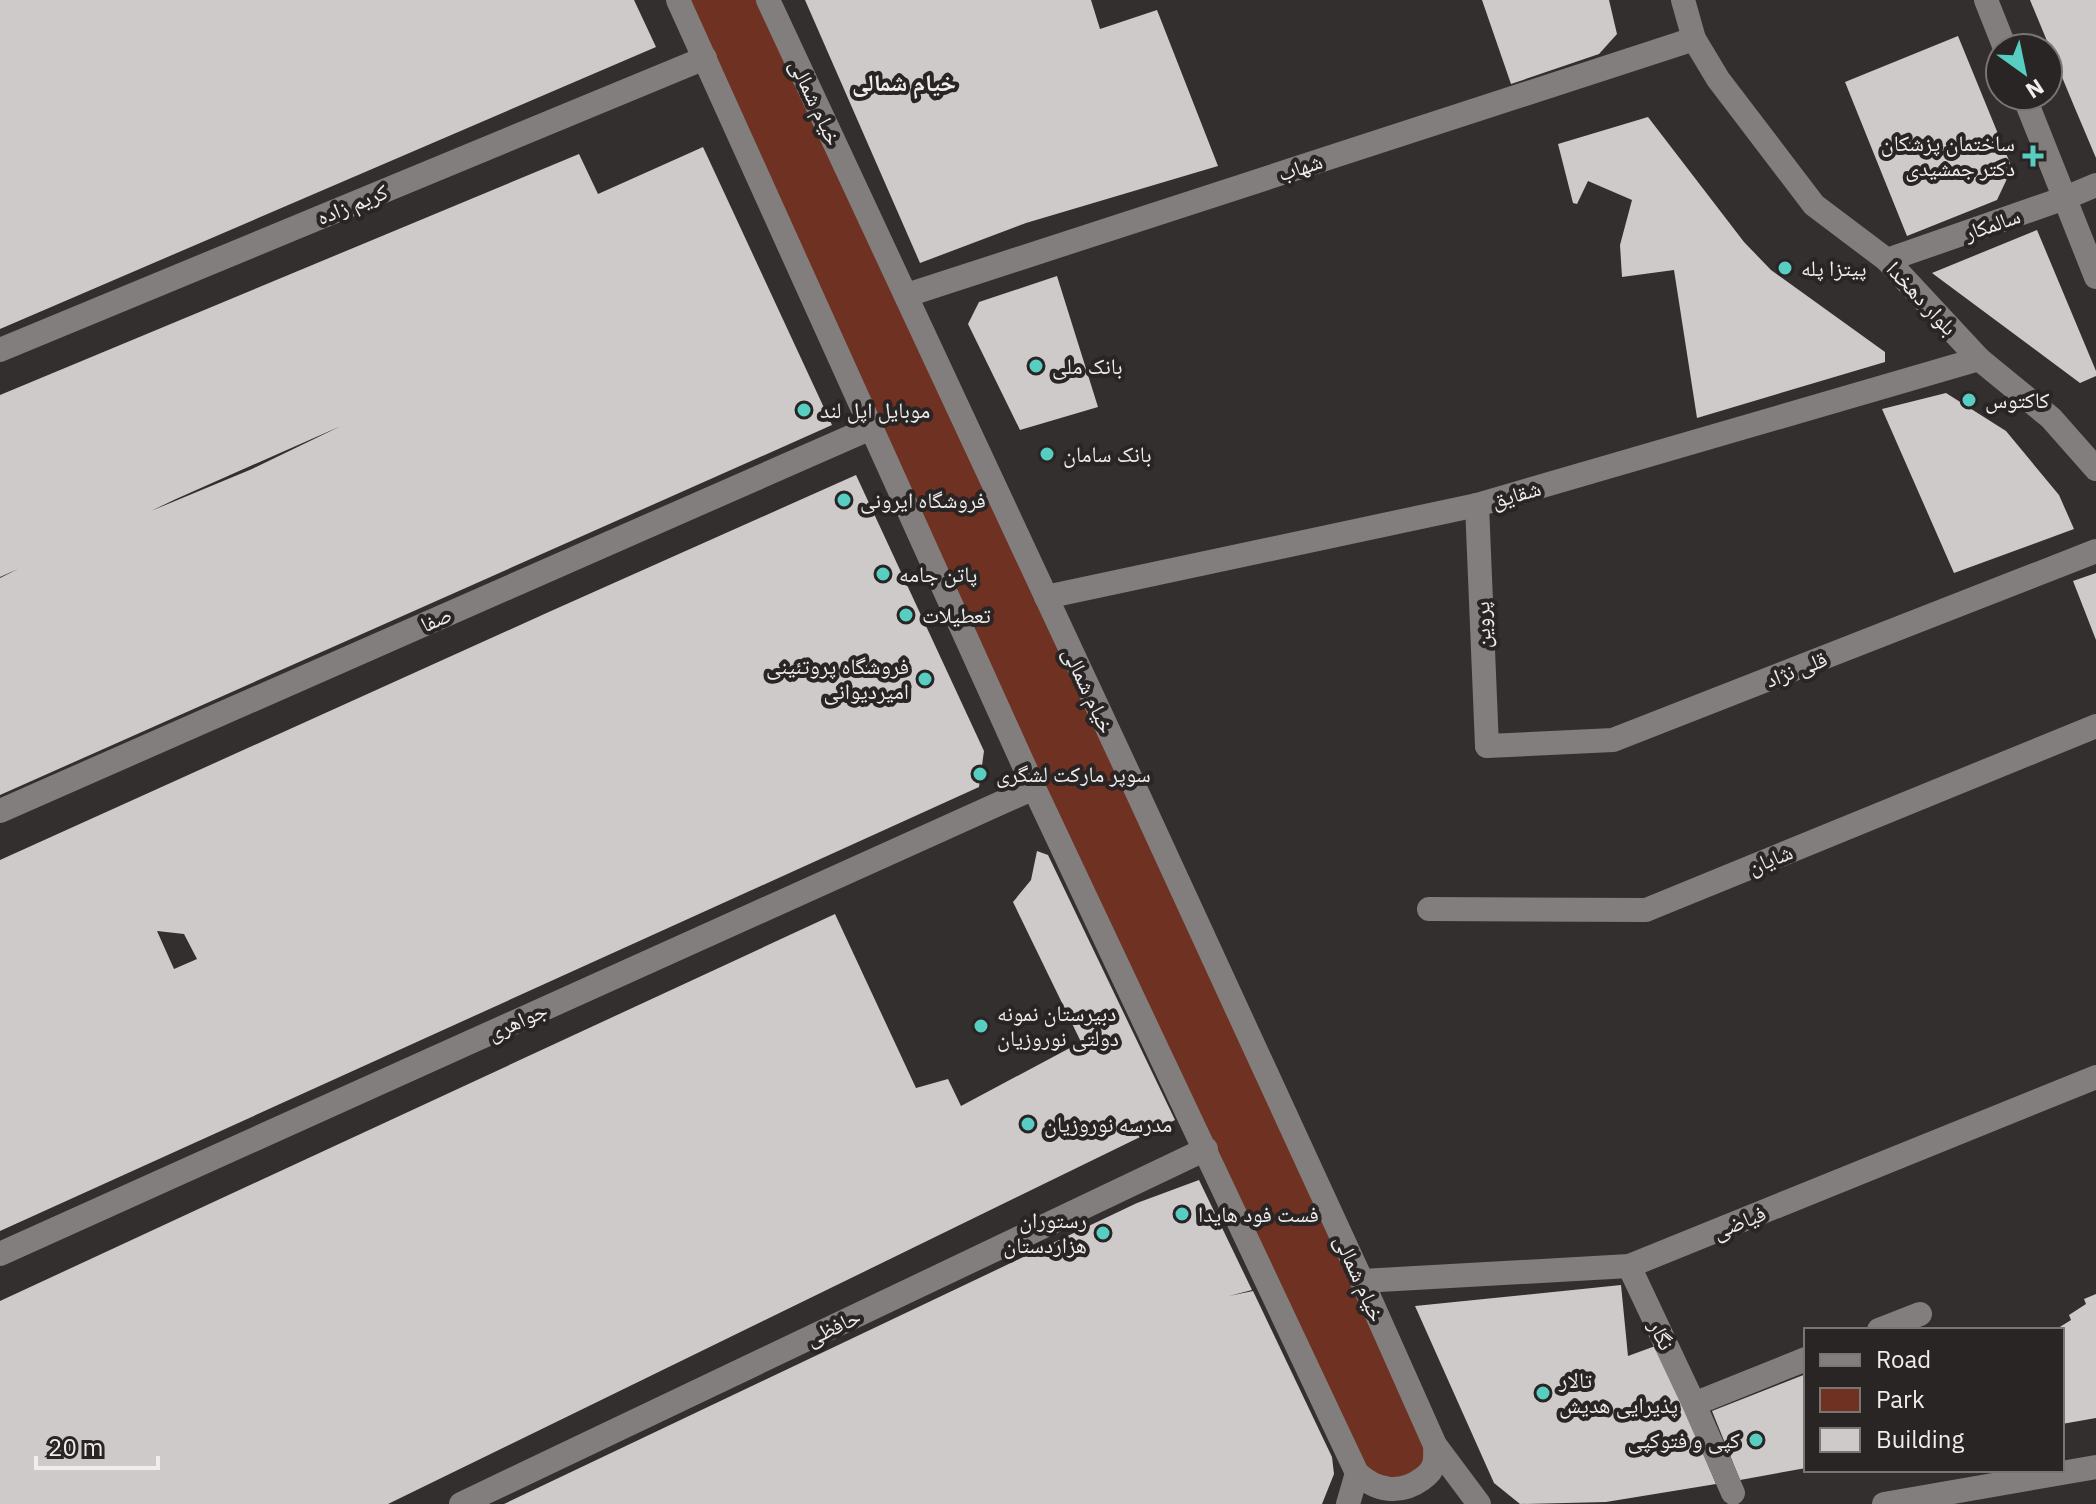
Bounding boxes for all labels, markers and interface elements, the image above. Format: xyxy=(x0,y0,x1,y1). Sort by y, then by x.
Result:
north arrow xyxy=(1984,32,2064,112)
street label: خیام شمالی xyxy=(783,54,849,150)
district label: خیام شمالی xyxy=(852,66,956,100)
text: N xyxy=(2021,73,2050,106)
place label: ساختمان پزشکان دکتر جمشیدی xyxy=(1881,128,2015,182)
marker: ساختمان پزشکان دکتر جمشیدی xyxy=(2022,145,2044,167)
street label: شهاب xyxy=(1274,146,1326,187)
street label: کریم زاده xyxy=(312,176,392,232)
street label: سالمکار xyxy=(1959,200,2024,247)
place label: پیتزا پله xyxy=(1801,253,1867,282)
street label: بلوار دهخدا xyxy=(1881,254,1964,341)
marker: پیتزا پله xyxy=(1776,259,1794,277)
place label: بانک ملی xyxy=(1052,351,1122,380)
marker: بانک ملی xyxy=(1027,357,1045,375)
place label: کاکتوس xyxy=(1985,385,2049,414)
marker: کاکتوس xyxy=(1960,391,1978,409)
place label: موبایل اپل لند xyxy=(820,395,930,424)
marker: موبایل اپل لند xyxy=(795,401,813,419)
place label: بانک سامان xyxy=(1063,439,1151,468)
marker: بانک سامان xyxy=(1038,445,1056,463)
street label: شقایق xyxy=(1488,473,1544,514)
place label: فروشگاه ایرونی xyxy=(860,485,986,514)
marker: فروشگاه ایرونی xyxy=(835,491,853,509)
place label: پاتن جامه xyxy=(899,559,977,588)
marker: پاتن جامه xyxy=(874,565,892,583)
street label: صفا xyxy=(416,599,456,638)
place label: تعطیلات xyxy=(922,600,991,629)
street label: پروین xyxy=(1466,601,1497,649)
marker: تعطیلات xyxy=(897,606,915,624)
street label: خیام شمالی xyxy=(1056,642,1122,738)
street label: قلی نژاد xyxy=(1761,643,1831,694)
place label: فروشگاه پروتئینی امیردیوانی xyxy=(766,651,909,705)
marker: فروشگاه پروتئینی امیردیوانی xyxy=(916,670,934,688)
place label: سوپر مارکت لشگری xyxy=(996,759,1151,788)
marker: سوپر مارکت لشگری xyxy=(971,765,989,783)
street label: شایان xyxy=(1743,836,1797,881)
street label: جواهری xyxy=(482,994,552,1047)
place label: دبیرستان نمونه دولتی نوروزیان xyxy=(997,998,1119,1052)
marker: دبیرستان نمونه دولتی نوروزیان xyxy=(972,1017,990,1035)
place label: مدرسه نوروزیان xyxy=(1044,1109,1172,1138)
marker: مدرسه نوروزیان xyxy=(1019,1115,1037,1133)
street label: فیاضی xyxy=(1708,1198,1770,1245)
place label: فست فود هایدا xyxy=(1198,1199,1319,1228)
place label: رستوران هزاردستان xyxy=(1003,1205,1087,1259)
marker: فست فود هایدا xyxy=(1173,1205,1191,1223)
marker: رستوران هزاردستان xyxy=(1094,1224,1112,1242)
street label: خیام شمالی xyxy=(1328,1230,1392,1326)
street label: حافظی xyxy=(800,1301,865,1352)
street label: نگار xyxy=(1643,1314,1682,1355)
legend xyxy=(1804,1328,2064,1472)
text: Road xyxy=(1876,1343,1931,1375)
place label: تالار پذیرایی هدیش xyxy=(1558,1365,1678,1419)
text: Park xyxy=(1876,1383,1925,1415)
marker: تالار پذیرایی هدیش xyxy=(1534,1384,1552,1402)
scale bar xyxy=(36,1420,158,1470)
text: Building xyxy=(1876,1423,1964,1455)
place label: کپی و فتوکپی xyxy=(1628,1425,1740,1454)
text: 20 m xyxy=(48,1431,103,1463)
marker: کپی و فتوکپی xyxy=(1747,1431,1765,1449)

